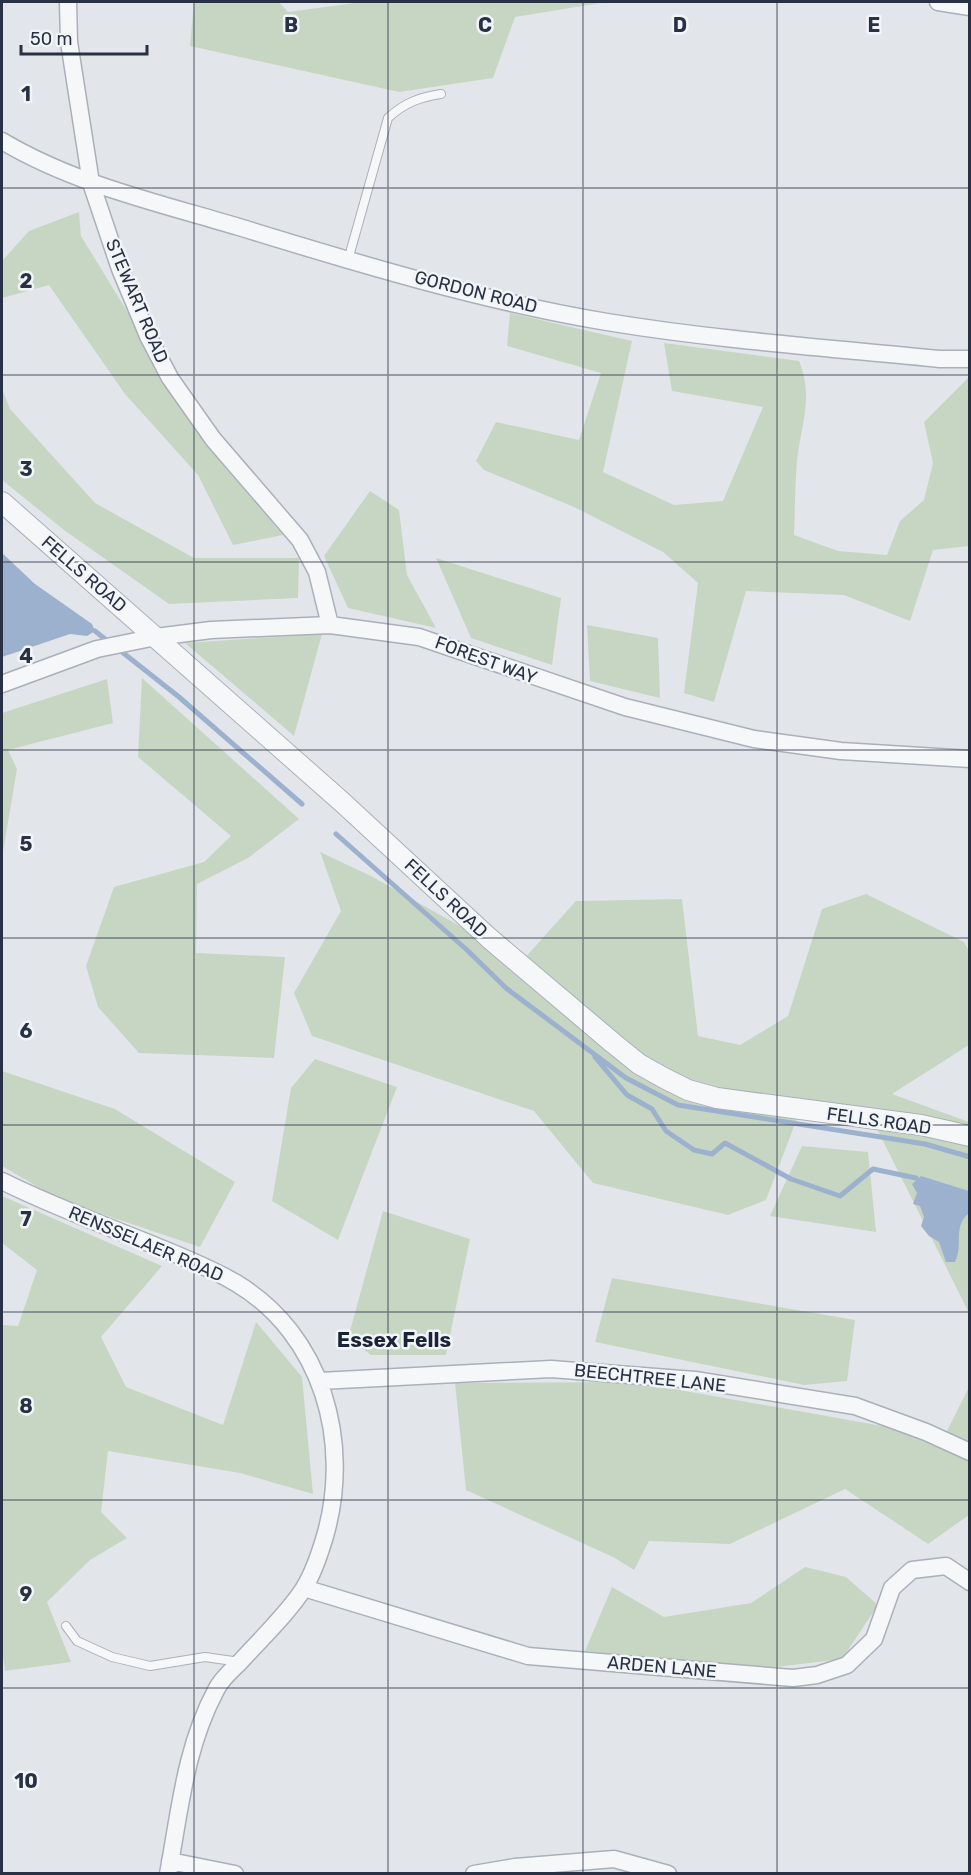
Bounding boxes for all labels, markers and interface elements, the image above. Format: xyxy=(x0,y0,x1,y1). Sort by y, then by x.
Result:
text: B xyxy=(284,13,298,37)
text: C xyxy=(478,13,492,37)
text: D xyxy=(673,13,687,37)
text: E xyxy=(868,13,880,37)
scale bar xyxy=(21,18,147,56)
text: 50 m xyxy=(30,28,73,50)
text: 1 xyxy=(21,82,31,106)
street label: STEWART ROAD xyxy=(101,236,173,366)
street label: GORDON ROAD xyxy=(412,266,540,318)
text: 2 xyxy=(20,269,33,293)
text: 3 xyxy=(19,457,33,481)
street label: FELLS ROAD xyxy=(37,531,131,617)
street label: FOREST WAY xyxy=(432,631,540,689)
text: 4 xyxy=(19,644,33,668)
text: 5 xyxy=(20,832,33,856)
street label: FELLS ROAD xyxy=(400,854,492,942)
text: 6 xyxy=(19,1019,33,1043)
street label: FELLS ROAD xyxy=(825,1103,933,1139)
street label: RENSSELAER ROAD xyxy=(65,1201,227,1287)
text: 7 xyxy=(20,1207,32,1231)
district label: Essex Fells xyxy=(337,1327,451,1352)
street label: BEECHTREE LANE xyxy=(573,1359,727,1397)
text: 8 xyxy=(19,1394,33,1418)
text: 9 xyxy=(20,1582,33,1606)
street label: ARDEN LANE xyxy=(606,1651,718,1683)
text: 10 xyxy=(14,1769,38,1793)

